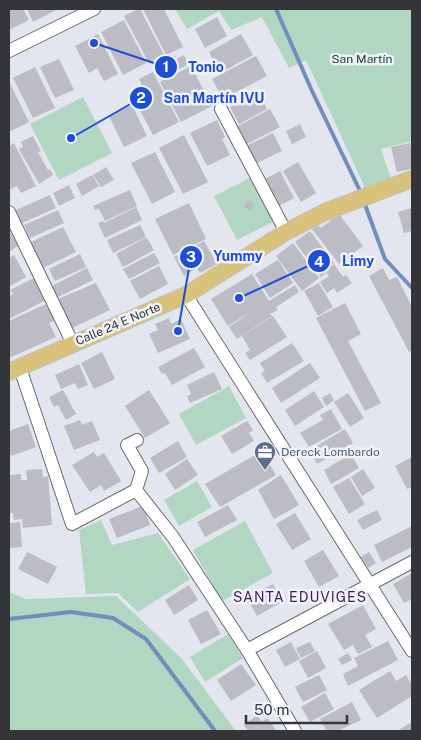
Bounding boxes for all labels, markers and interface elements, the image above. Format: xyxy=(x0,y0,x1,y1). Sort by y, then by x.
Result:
park label: San Martín xyxy=(332,52,392,66)
callout: Tonio xyxy=(153,53,234,82)
text: 1 xyxy=(163,58,169,75)
text: Tonio xyxy=(188,59,224,75)
callout: San Martín IVU xyxy=(128,83,274,112)
text: 2 xyxy=(136,89,146,106)
text: San Martín IVU xyxy=(164,90,264,106)
callout: Yummy xyxy=(178,242,273,271)
callout: Limy xyxy=(307,247,384,276)
text: 3 xyxy=(186,248,196,265)
text: Yummy xyxy=(213,248,263,264)
text: 4 xyxy=(314,253,324,270)
text: Limy xyxy=(342,253,374,269)
street label: Calle 24 E Norte xyxy=(73,300,163,348)
office icon: Dereck Lombardo xyxy=(253,440,277,471)
place label: Dereck Lombardo xyxy=(281,445,380,459)
district label: SANTA EDUVIGES xyxy=(233,589,367,605)
scale bar xyxy=(246,692,347,724)
text: 50 m xyxy=(254,701,289,718)

